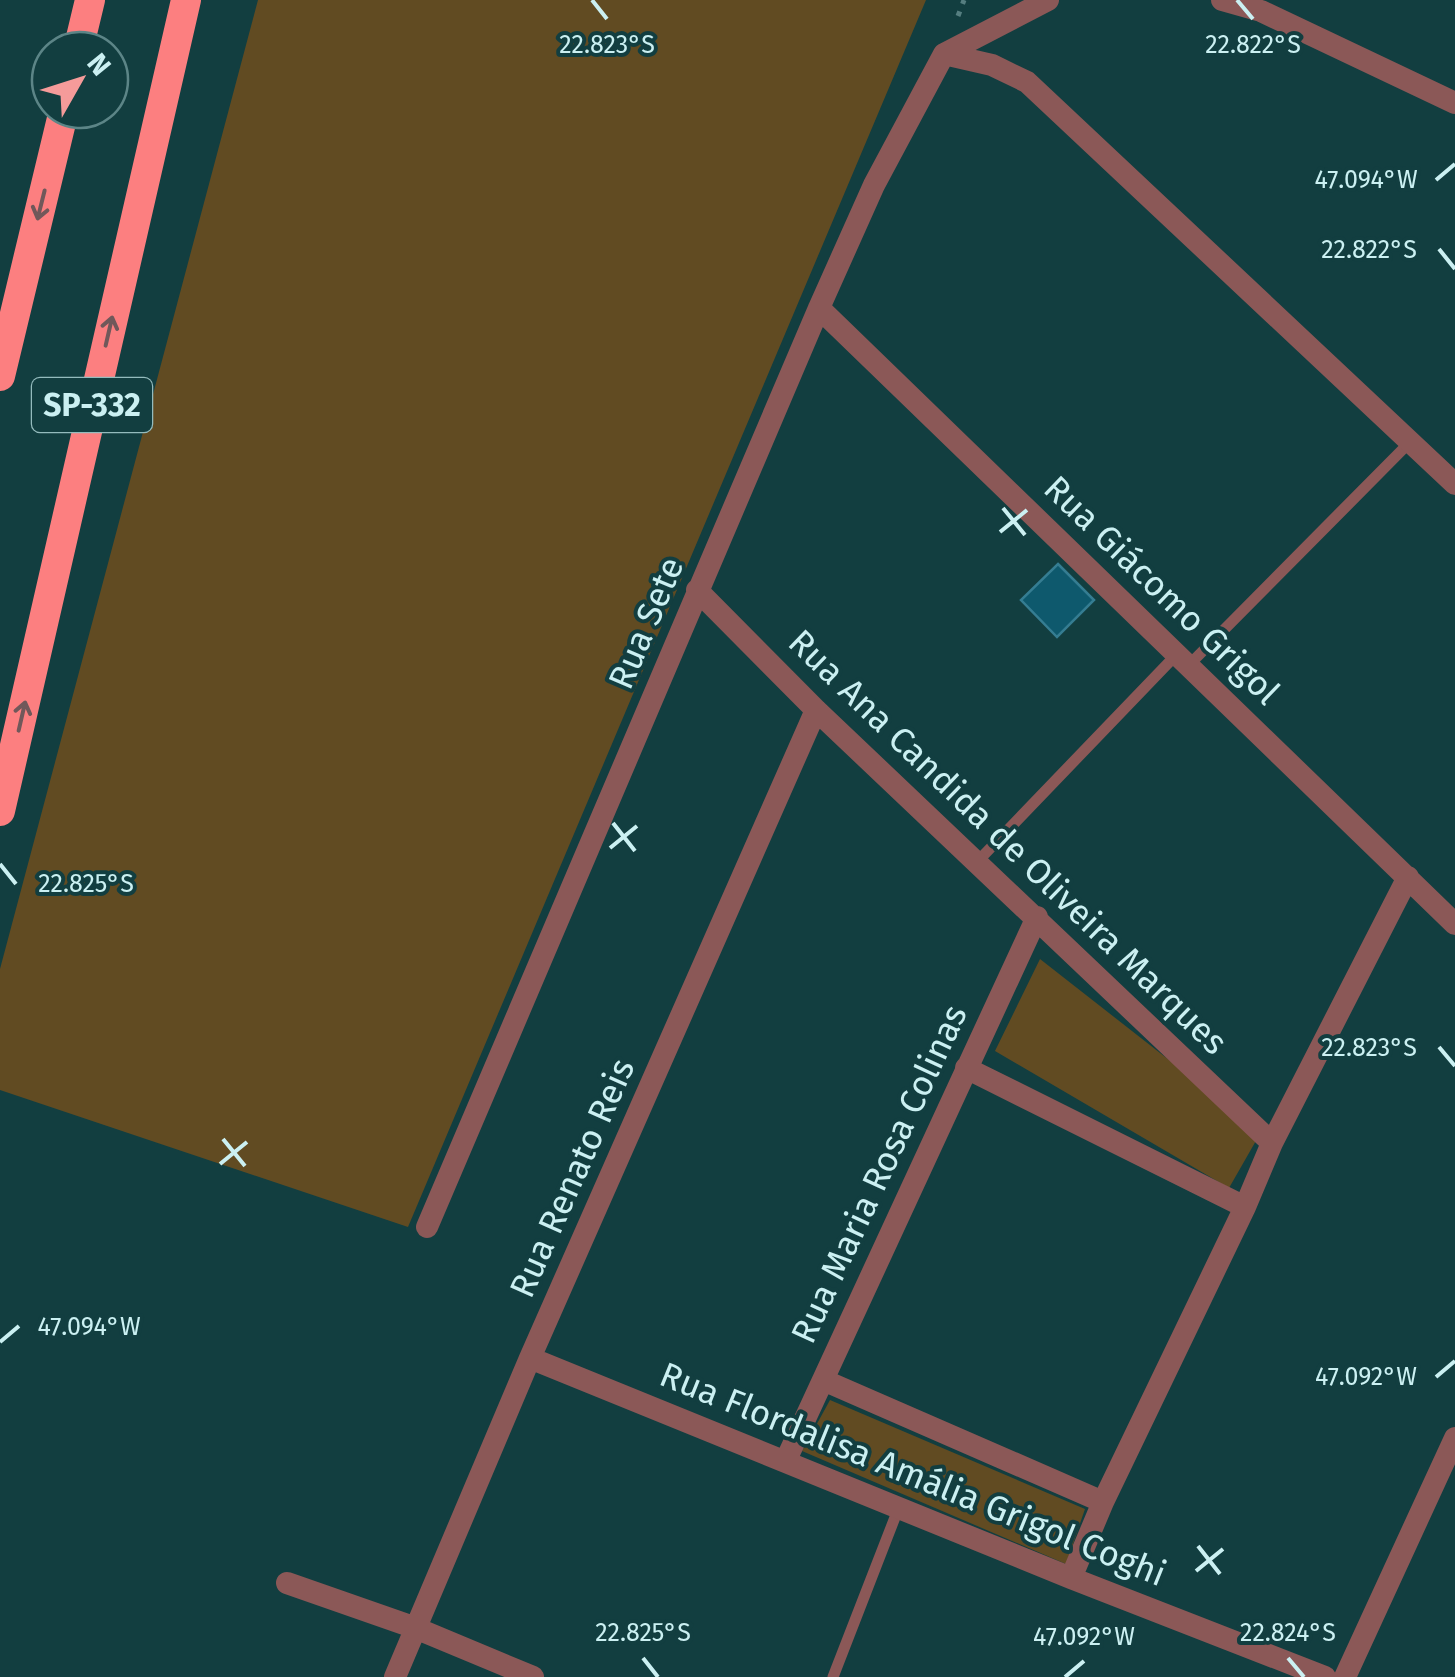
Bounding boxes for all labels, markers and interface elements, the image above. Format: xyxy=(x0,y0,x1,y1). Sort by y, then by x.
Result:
north arrow xyxy=(30,30,130,130)
text: 22.823°S xyxy=(559,30,655,60)
text: 22.822°S xyxy=(1205,30,1301,60)
text: N xyxy=(80,47,118,82)
text: 47.094°W xyxy=(1314,165,1418,195)
one-way arrow xyxy=(31,188,49,220)
text: 22.822°S xyxy=(1321,235,1417,265)
one-way arrow xyxy=(101,316,119,348)
road number: SP-332 xyxy=(32,378,152,432)
street label: Rua Giácomo Grigol xyxy=(1036,467,1288,713)
street label: Rua Sete xyxy=(599,551,693,695)
street label: Rua Ana Candida de Oliveira Marques xyxy=(780,621,1236,1063)
one-way arrow xyxy=(13,701,32,733)
text: 22.825°S xyxy=(38,869,134,899)
street label: Rua Maria Rosa Colinas xyxy=(782,998,976,1350)
text: 22.823°S xyxy=(1321,1033,1417,1063)
street label: Rua Renato Reis xyxy=(501,1052,643,1304)
text: 47.094°W xyxy=(37,1312,141,1342)
street label: Rua Flordalisa Amália Grigol Coghi xyxy=(654,1353,1172,1595)
text: 47.092°W xyxy=(1315,1362,1417,1392)
text: 22.825°S xyxy=(595,1618,691,1648)
text: 22.824°S xyxy=(1240,1618,1336,1648)
text: 47.092°W xyxy=(1033,1622,1135,1652)

